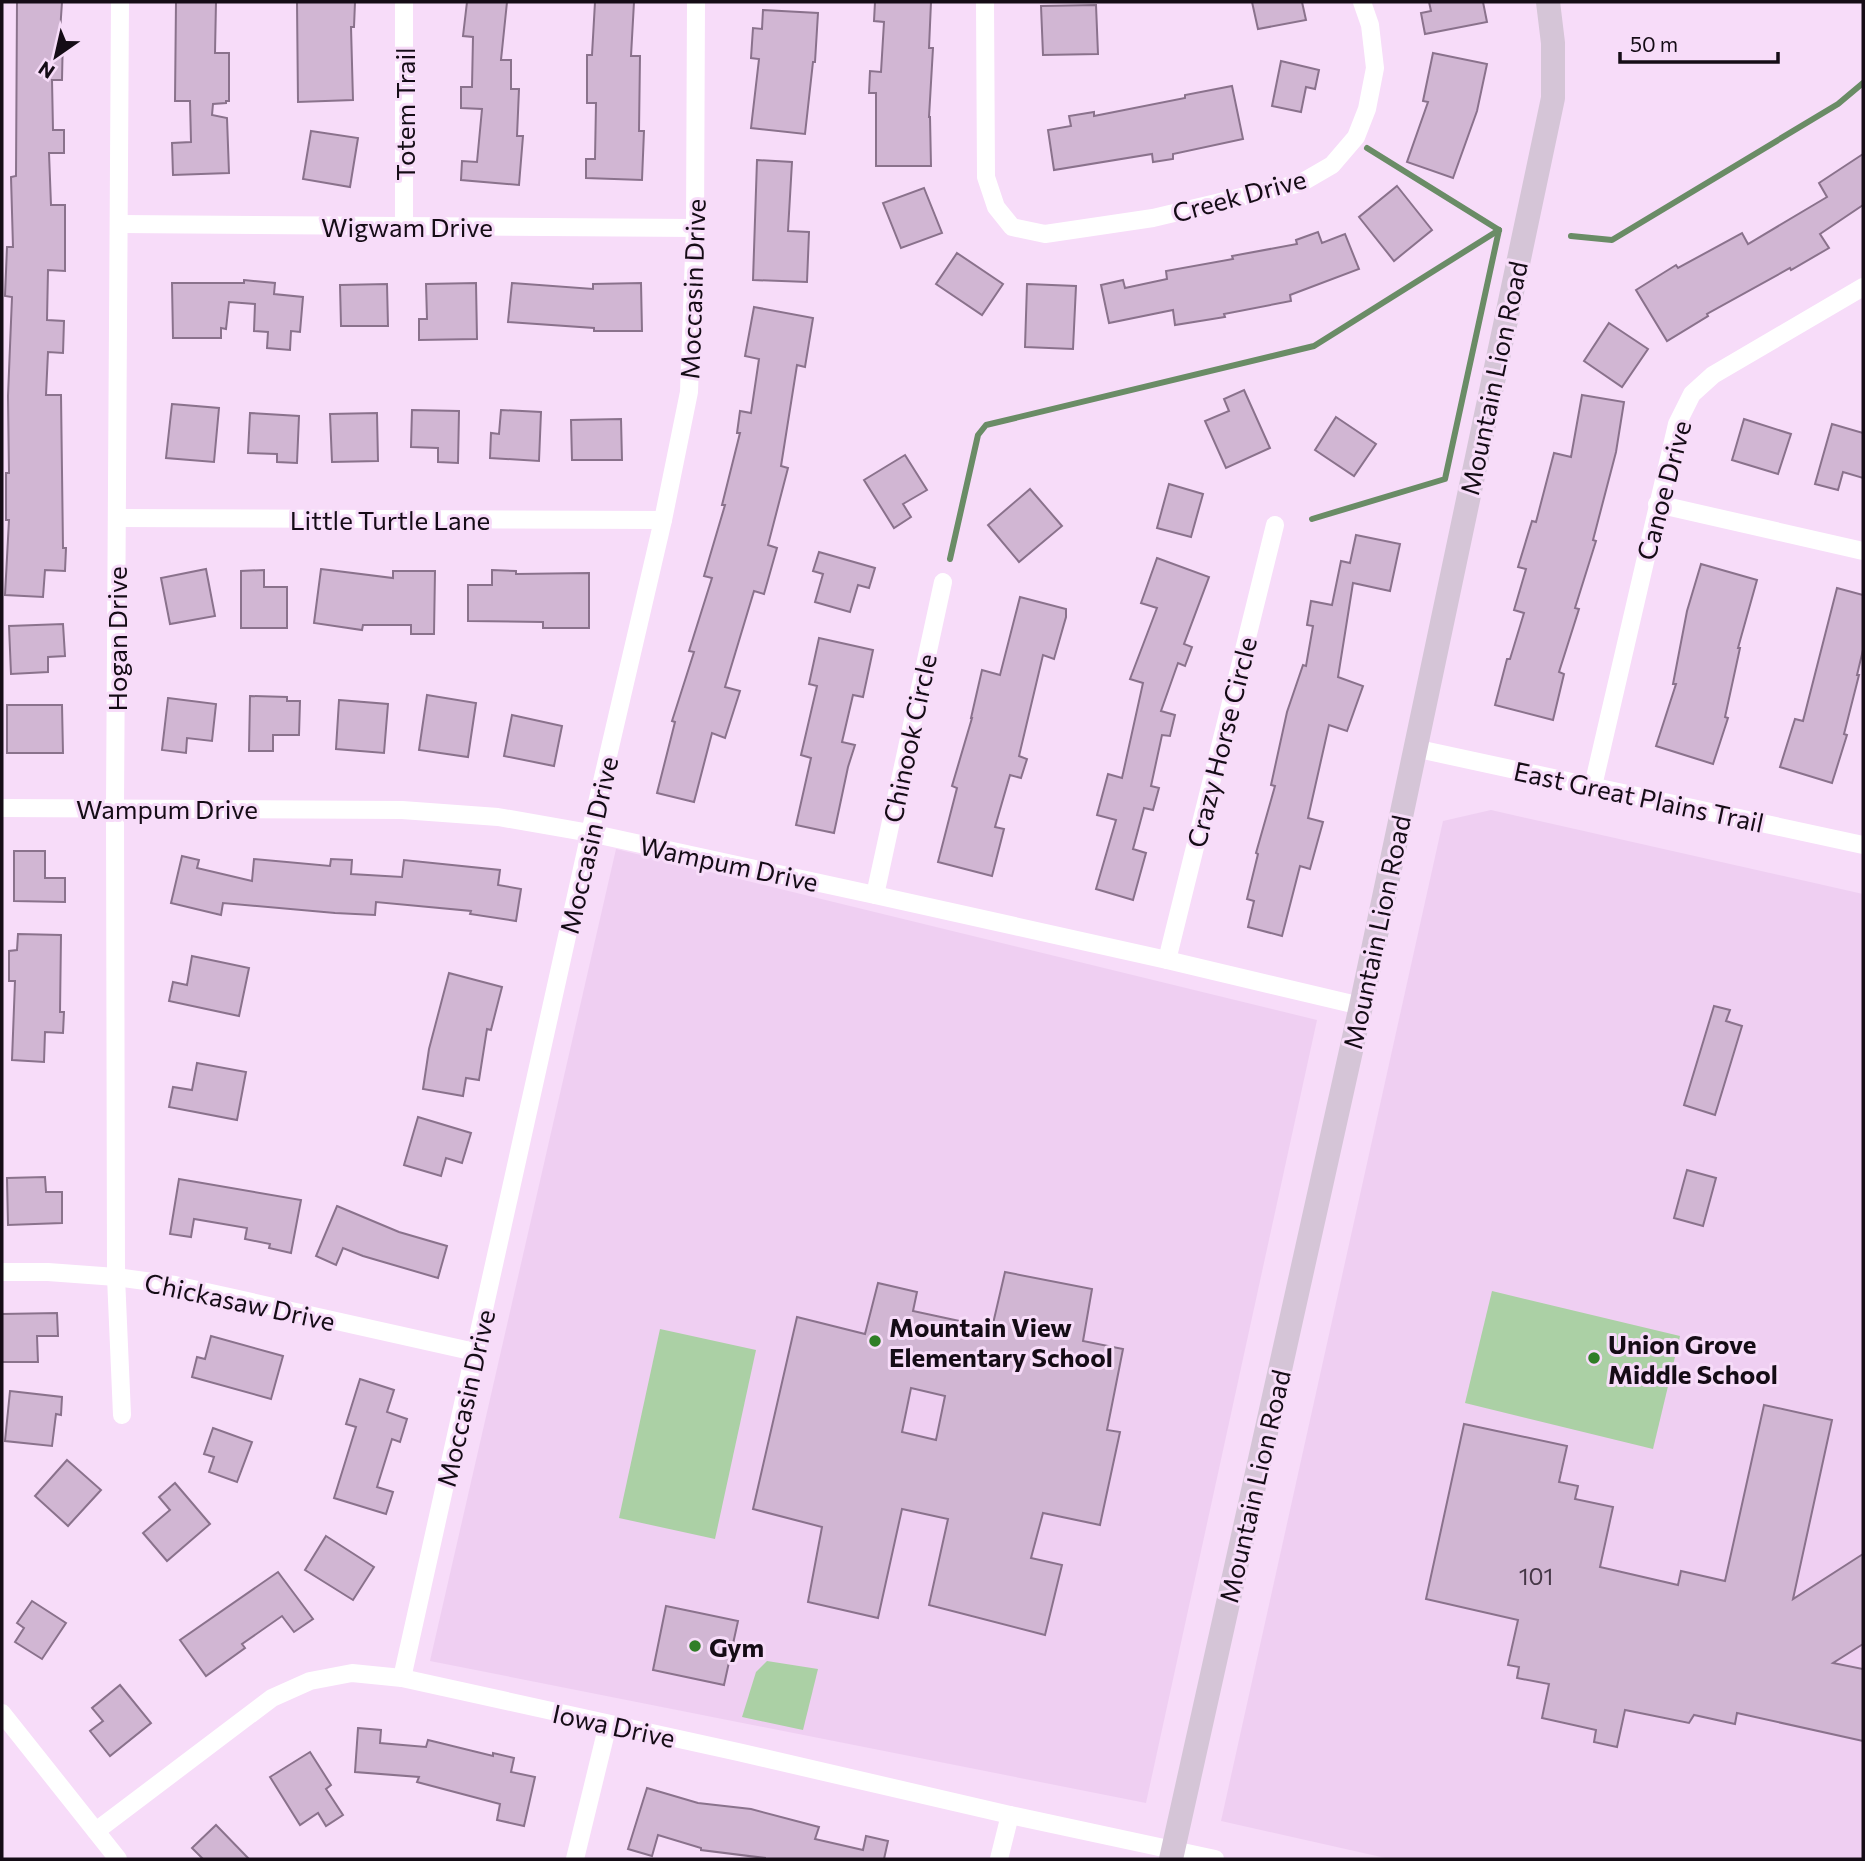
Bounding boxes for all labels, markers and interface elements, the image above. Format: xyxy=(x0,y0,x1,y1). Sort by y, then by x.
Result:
north arrow xyxy=(21,21,91,91)
scale bar xyxy=(1620,21,1778,65)
text: 50 m xyxy=(1630,31,1678,56)
street label: Totem Trail xyxy=(389,47,420,181)
text: N xyxy=(34,57,59,84)
street label: Creek Drive xyxy=(1169,162,1309,228)
street label: Moccasin Drive xyxy=(673,198,711,380)
street label: Wigwam Drive xyxy=(321,211,493,242)
street label: Mountain Lion Road xyxy=(1453,258,1533,498)
street label: Canoe Drive xyxy=(1629,417,1697,563)
street label: Little Turtle Lane xyxy=(290,504,490,535)
street label: Hogan Drive xyxy=(101,566,132,712)
street label: Crazy Horse Circle xyxy=(1180,633,1262,851)
street label: Chinook Circle xyxy=(876,651,942,825)
street label: Moccasin Drive xyxy=(553,753,623,937)
street label: East Great Plains Trail xyxy=(1511,754,1767,838)
street label: Wampum Drive xyxy=(76,793,258,824)
street label: Mountain Lion Road xyxy=(1336,812,1416,1052)
street label: Wampum Drive xyxy=(637,829,821,897)
street label: Chickasaw Drive xyxy=(142,1266,338,1336)
street label: Moccasin Drive xyxy=(430,1306,500,1490)
place label: Mountain View Elementary School xyxy=(889,1311,1113,1372)
place label: Union Grove Middle School xyxy=(1608,1328,1778,1389)
marker: Mountain View Elementary School xyxy=(867,1333,883,1349)
marker: Union Grove Middle School xyxy=(1586,1350,1602,1366)
street label: Mountain Lion Road xyxy=(1212,1366,1296,1606)
house number: 101 xyxy=(1519,1562,1553,1590)
place label: Gym xyxy=(709,1631,764,1662)
marker: Gym xyxy=(687,1638,703,1654)
street label: Iowa Drive xyxy=(550,1697,678,1753)

